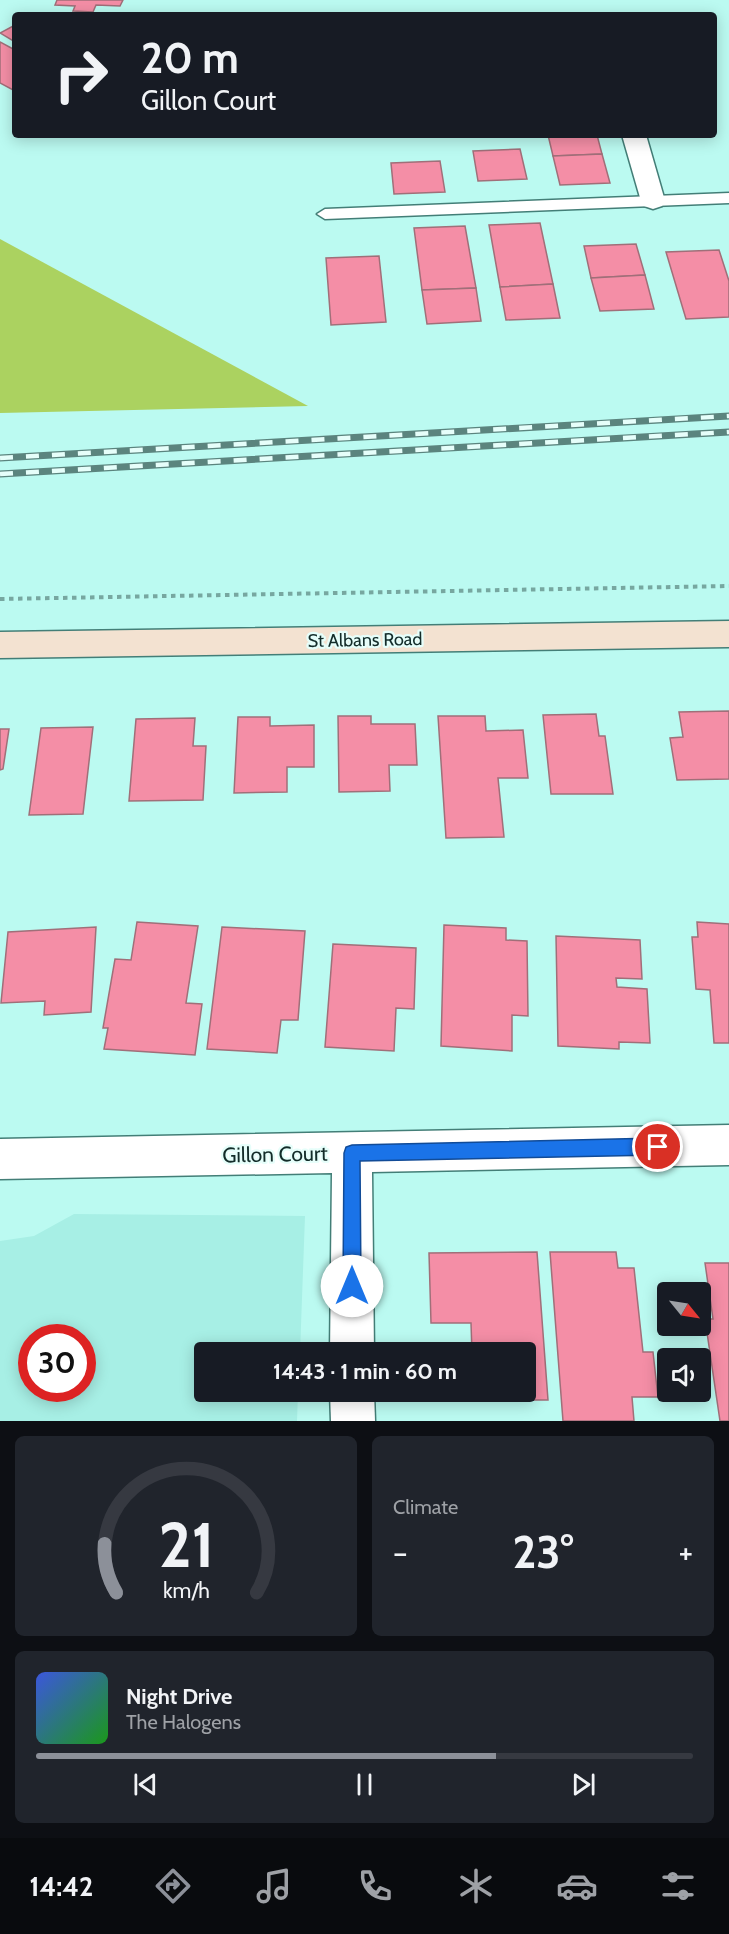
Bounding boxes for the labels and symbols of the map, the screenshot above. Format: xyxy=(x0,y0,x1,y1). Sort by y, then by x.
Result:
street label: St Albans Road xyxy=(307,628,423,652)
pin xyxy=(632,1121,683,1172)
street label: Gillon Court xyxy=(222,1141,328,1167)
position arrow xyxy=(320,1254,384,1318)
north arrow xyxy=(657,1282,711,1336)
speed limit sign: 30 xyxy=(18,1324,96,1402)

